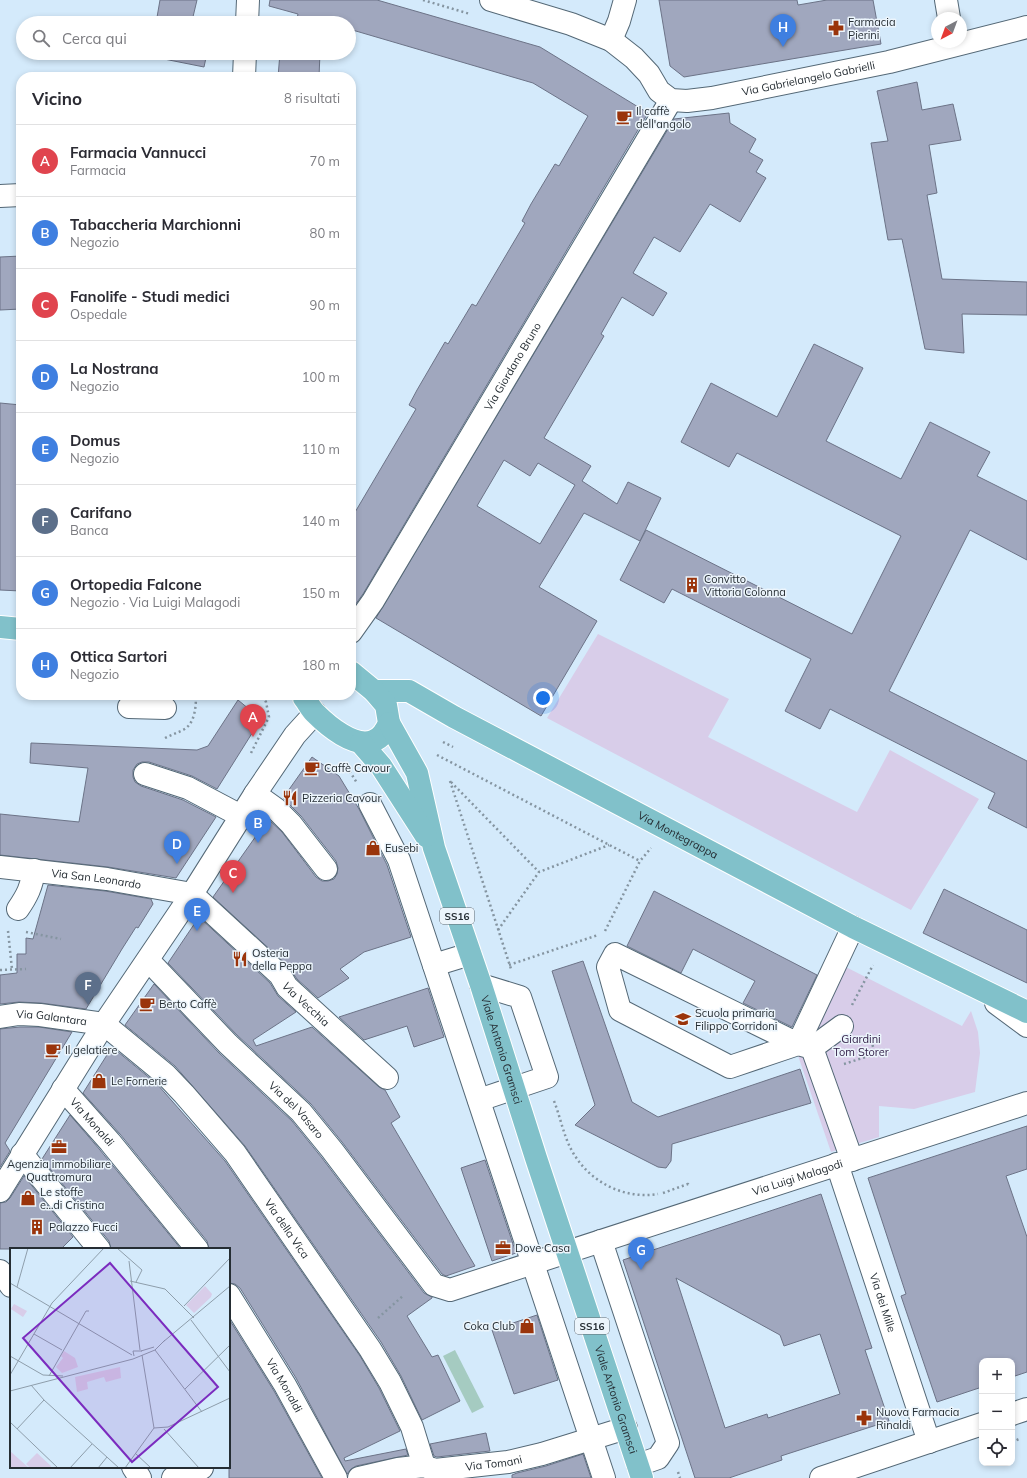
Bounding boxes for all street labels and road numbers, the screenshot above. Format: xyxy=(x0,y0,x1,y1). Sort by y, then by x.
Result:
street label: Via Gabrielangelo Gabrielli xyxy=(741,58,876,99)
street label: Via Giordano Bruno xyxy=(481,320,544,413)
street label: Via Montegrappa xyxy=(635,808,720,862)
street label: Via San Leonardo xyxy=(51,866,142,892)
road number: SS16 xyxy=(440,908,474,924)
street label: Via Vecchia xyxy=(279,980,333,1029)
street label: Viale Antonio Gramsci xyxy=(478,994,525,1106)
street label: Via Galantara xyxy=(16,1007,88,1029)
street label: Via del Vasaro xyxy=(266,1078,327,1141)
street label: Via Monaldi xyxy=(67,1095,118,1149)
street label: Via Luigi Malagodi xyxy=(750,1156,844,1199)
street label: Via della Vica xyxy=(262,1196,312,1261)
street label: Via dei Mille xyxy=(867,1271,899,1334)
road number: SS16 xyxy=(575,1318,609,1334)
street label: Viale Antonio Gramsci xyxy=(592,1344,640,1455)
street label: Via Monaldi xyxy=(263,1356,306,1415)
street label: Via Tomani xyxy=(465,1452,524,1474)

